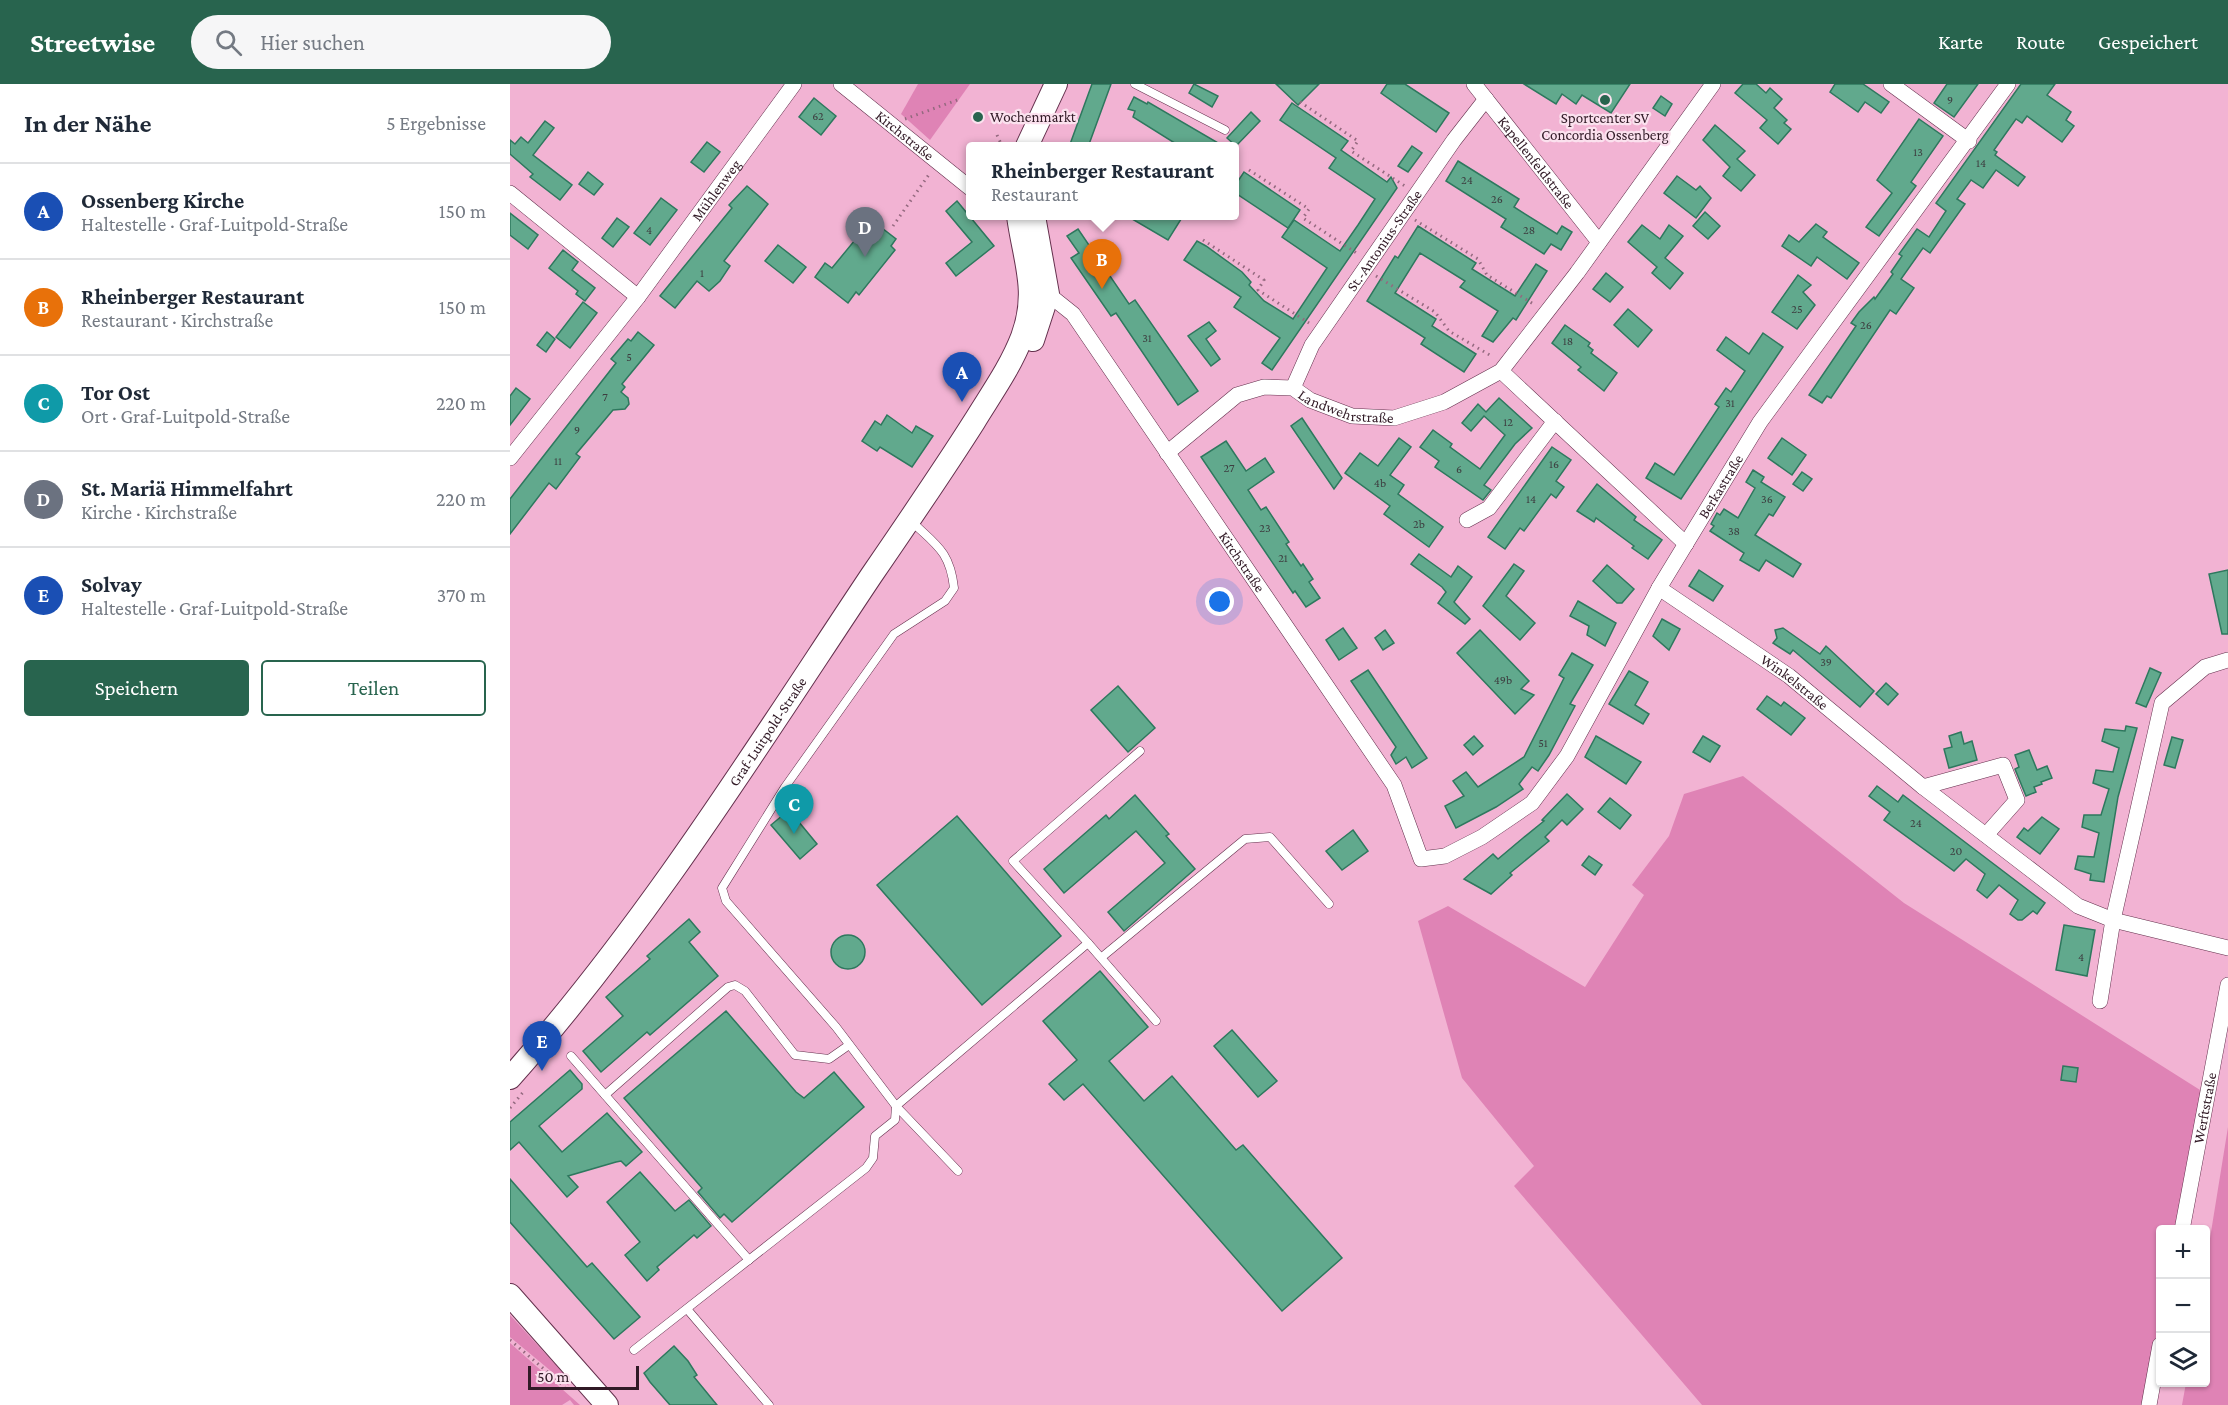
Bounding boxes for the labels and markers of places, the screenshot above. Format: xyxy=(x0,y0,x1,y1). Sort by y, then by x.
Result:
marker: Sportcenter SV Concordia Ossenberg xyxy=(1598,93,1612,107)
place label: Wochenmarkt xyxy=(990,109,1077,125)
marker: Wochenmarkt xyxy=(971,110,985,124)
place label: Sportcenter SV Concordia Ossenberg xyxy=(1541,110,1669,144)
pin: D xyxy=(846,208,884,257)
pin: B xyxy=(1082,240,1122,289)
pin: A xyxy=(942,352,982,402)
pin: C xyxy=(774,784,814,834)
pin: E xyxy=(522,1022,561,1071)

